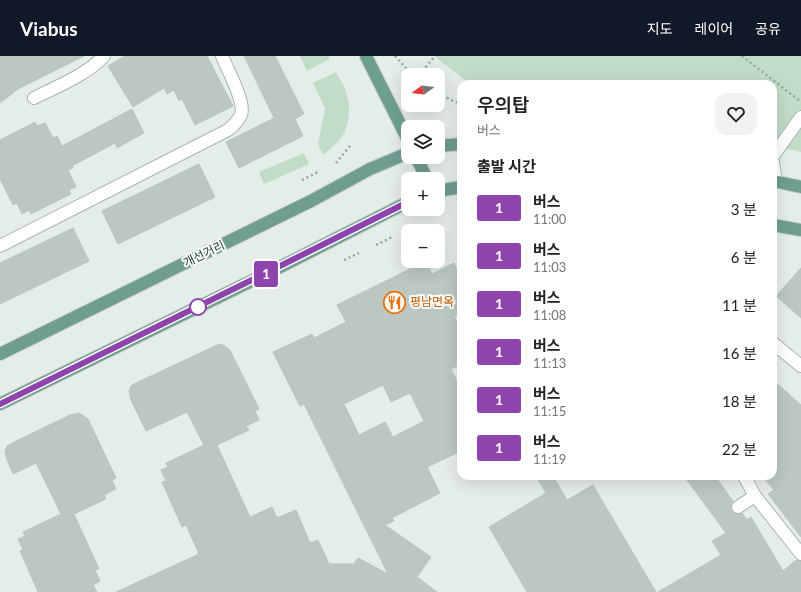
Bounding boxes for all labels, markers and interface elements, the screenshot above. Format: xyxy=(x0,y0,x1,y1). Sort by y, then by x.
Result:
text: Viabus xyxy=(20,17,78,40)
text: 지도 xyxy=(647,20,673,37)
text: 레이어 xyxy=(695,20,733,37)
text: 공유 xyxy=(755,20,781,37)
north arrow xyxy=(401,68,445,112)
map controls xyxy=(401,68,445,268)
text: 우의탑 xyxy=(477,93,529,116)
button: heart xyxy=(715,93,757,135)
button: layers xyxy=(401,120,445,164)
text: 버스 xyxy=(477,122,501,138)
text: 출발 시간 xyxy=(477,157,536,175)
button: + xyxy=(401,172,445,216)
text: 버스 xyxy=(533,192,561,210)
text: 1 xyxy=(495,199,503,216)
text: 3 분 xyxy=(731,200,757,218)
text: 11:00 xyxy=(533,211,566,227)
button: − xyxy=(401,224,445,268)
street label: 개선거리 xyxy=(181,237,227,270)
text: 버스 xyxy=(533,240,561,258)
text: 1 xyxy=(495,247,503,264)
text: 6 분 xyxy=(731,248,757,266)
text: 11:03 xyxy=(533,259,566,275)
line badge: 1 xyxy=(253,261,279,287)
text: 1 xyxy=(262,265,270,282)
text: 버스 xyxy=(533,288,561,306)
restaurant icon: 평남면옥 xyxy=(382,289,408,315)
place label: 평남면옥 xyxy=(410,294,454,309)
text: 1 xyxy=(495,295,503,312)
text: 11 분 xyxy=(722,296,757,314)
unlabelled marker xyxy=(189,298,207,316)
text: 11:08 xyxy=(533,307,566,323)
text: 버스 xyxy=(533,336,561,354)
text: 1 xyxy=(495,343,503,360)
text: 16 분 xyxy=(722,344,757,362)
text: 11:13 xyxy=(533,355,566,371)
text: 버스 xyxy=(533,384,561,402)
text: 1 xyxy=(495,391,503,408)
text: 18 분 xyxy=(722,392,757,410)
text: 11:15 xyxy=(533,403,566,419)
text: 버스 xyxy=(533,432,561,450)
text: 1 xyxy=(495,439,503,456)
text: 22 분 xyxy=(722,440,757,458)
text: 11:19 xyxy=(533,451,566,467)

